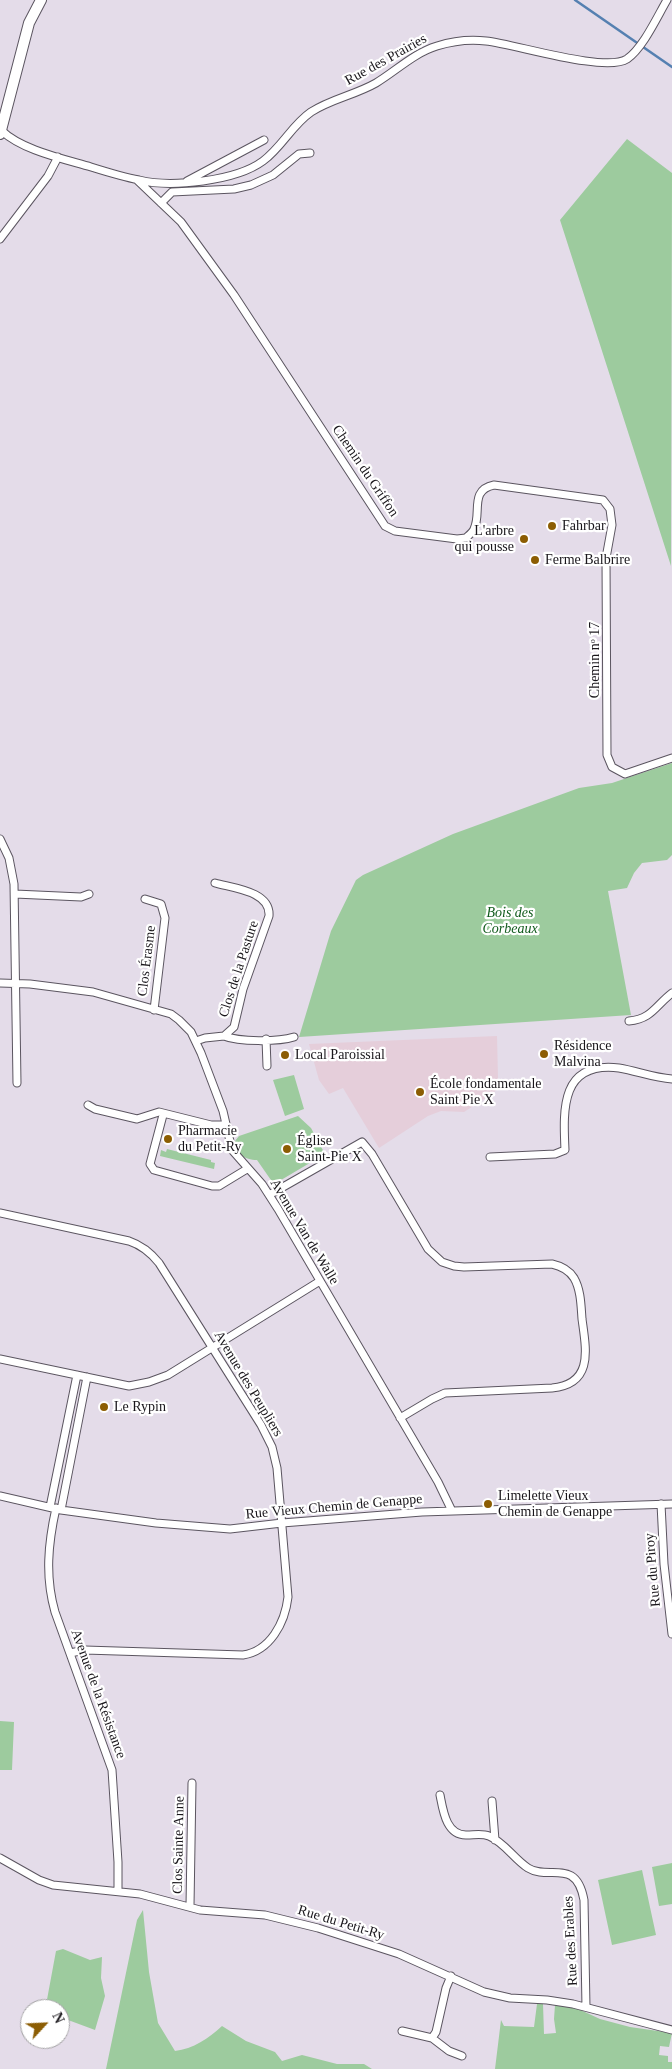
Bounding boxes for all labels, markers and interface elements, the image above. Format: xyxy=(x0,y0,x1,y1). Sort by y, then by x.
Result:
street label: Rue des Prairies xyxy=(342,31,430,89)
street label: Chemin du Griffon xyxy=(328,422,402,520)
place label: Fahrbar xyxy=(562,518,606,534)
marker: Fahrbar xyxy=(546,520,558,532)
place label: L'arbre qui pousse xyxy=(454,523,514,556)
marker: L'arbre qui pousse xyxy=(518,533,530,545)
place label: Ferme Balbrire xyxy=(545,552,630,568)
marker: Ferme Balbrire xyxy=(529,554,541,566)
street label: Chemin nᵒ 17 xyxy=(587,622,603,698)
park label: Bois des Corbeaux xyxy=(482,905,538,938)
street label: Clos de la Pasture xyxy=(215,919,263,1019)
street label: Clos Érasme xyxy=(134,925,160,997)
place label: Résidence Malvina xyxy=(554,1038,612,1070)
place label: Local Paroissial xyxy=(295,1047,385,1063)
marker: Résidence Malvina xyxy=(538,1048,550,1060)
marker: Local Paroissial xyxy=(279,1049,291,1061)
place label: École fondamentale Saint Pie X xyxy=(430,1076,542,1108)
marker: École fondamentale Saint Pie X xyxy=(414,1086,426,1098)
place label: Pharmacie du Petit-Ry xyxy=(178,1123,242,1156)
marker: Pharmacie du Petit-Ry xyxy=(162,1133,174,1145)
place label: Église Saint-Pie X xyxy=(297,1133,362,1166)
marker: Église Saint-Pie X xyxy=(281,1143,293,1155)
street label: Avenue Van de Walle xyxy=(266,1176,342,1288)
street label: Avenue des Peupliers xyxy=(210,1328,286,1440)
place label: Le Rypin xyxy=(114,1399,166,1415)
marker: Le Rypin xyxy=(98,1401,110,1413)
place label: Limelette Vieux Chemin de Genappe xyxy=(498,1488,612,1520)
street label: Rue Vieux Chemin de Genappe xyxy=(245,1491,423,1523)
marker: Limelette Vieux Chemin de Genappe xyxy=(482,1498,494,1510)
street label: Rue du Piroy xyxy=(641,1532,665,1608)
street label: Avenue de la Résistance xyxy=(67,1627,129,1761)
street label: Clos Sainte Anne xyxy=(170,1796,188,1894)
street label: Rue des Erables xyxy=(560,1896,582,1986)
street label: Rue du Petit-Ry xyxy=(296,1902,386,1944)
north arrow xyxy=(20,1999,70,2049)
text: N xyxy=(49,2010,67,2026)

